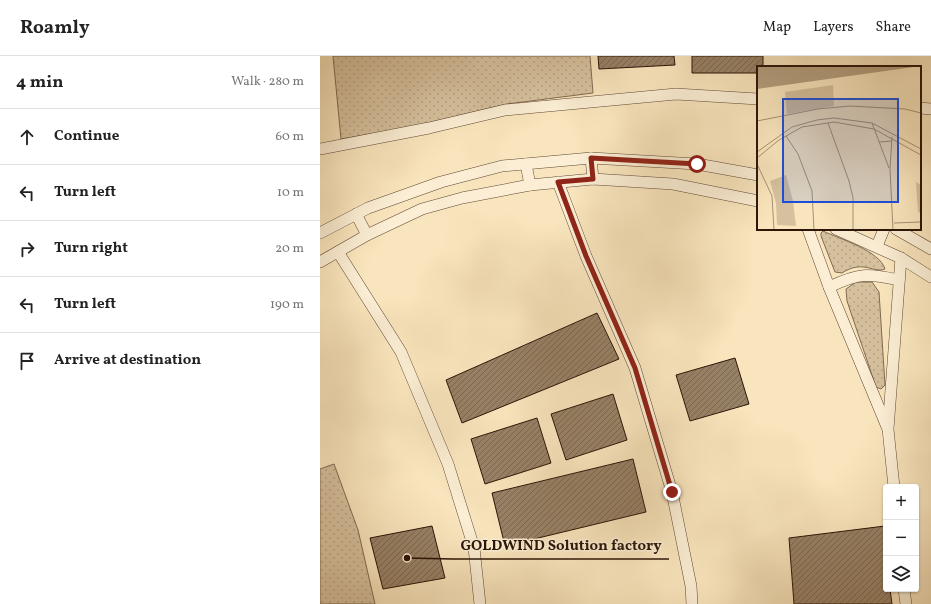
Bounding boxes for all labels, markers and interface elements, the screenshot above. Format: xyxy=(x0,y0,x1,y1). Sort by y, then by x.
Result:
text: Roamly xyxy=(20,15,90,41)
text: Map xyxy=(763,18,791,37)
text: Layers xyxy=(813,18,853,37)
text: Share xyxy=(875,18,911,37)
inset map xyxy=(757,66,921,230)
text: 4 min xyxy=(16,71,63,94)
text: Walk · 280 m xyxy=(231,73,304,91)
icon: ahead xyxy=(16,126,38,148)
text: Continue xyxy=(54,126,119,147)
text: 60 m xyxy=(276,128,304,146)
route start xyxy=(688,155,706,173)
icon: left xyxy=(16,182,38,204)
text: Turn left xyxy=(54,182,116,203)
text: 10 m xyxy=(277,184,304,202)
icon: right xyxy=(16,238,38,260)
text: Turn right xyxy=(54,238,128,259)
text: 20 m xyxy=(275,240,304,258)
icon: left xyxy=(16,294,38,316)
text: Turn left xyxy=(54,294,116,315)
text: 190 m xyxy=(270,296,304,314)
icon: arrive xyxy=(16,350,38,372)
text: Arrive at destination xyxy=(54,350,201,371)
route end xyxy=(663,483,681,501)
map controls xyxy=(883,484,919,592)
button: + xyxy=(883,484,919,520)
button: − xyxy=(883,520,919,556)
callout: GOLDWIND Solution factory xyxy=(452,532,669,559)
text: GOLDWIND Solution factory xyxy=(460,536,662,557)
button: layers xyxy=(883,556,919,592)

